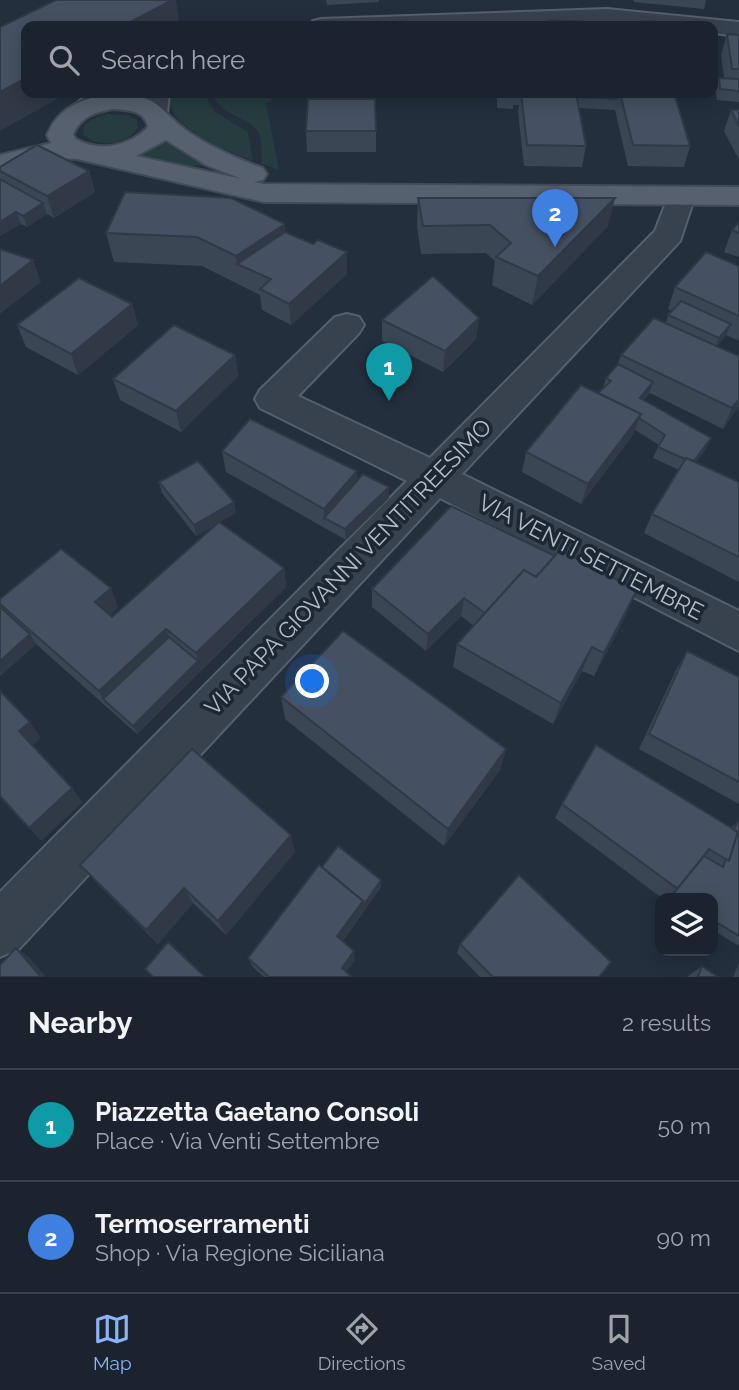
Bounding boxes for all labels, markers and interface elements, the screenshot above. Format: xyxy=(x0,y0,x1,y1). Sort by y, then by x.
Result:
search box xyxy=(21,21,718,98)
icon: search xyxy=(45,41,83,79)
text: Search here xyxy=(101,45,245,75)
pin: 2 xyxy=(532,189,578,247)
pin: 1 xyxy=(366,343,412,401)
street label: VIA PAPA GIOVANNI VENTITREESIMO xyxy=(199,413,497,720)
street label: VIA VENTI SETTEMBRE xyxy=(474,488,708,625)
your location xyxy=(295,664,329,698)
map controls xyxy=(655,893,718,956)
button: layers xyxy=(655,893,718,956)
text: Nearby xyxy=(28,1005,132,1040)
text: 2 results xyxy=(622,1009,711,1036)
text: Piazzetta Gaetano Consoli xyxy=(95,1097,419,1127)
text: 1 xyxy=(45,1112,57,1139)
text: 50 m xyxy=(657,1112,711,1139)
text: Place · Via Venti Settembre xyxy=(95,1127,380,1154)
text: Termoserramenti xyxy=(95,1209,310,1239)
text: 2 xyxy=(45,1224,57,1251)
text: 90 m xyxy=(656,1224,711,1251)
text: Shop · Via Regione Siciliana xyxy=(95,1239,385,1266)
tab: Map xyxy=(93,1310,132,1374)
tab: Directions xyxy=(318,1310,406,1374)
tab: Saved xyxy=(592,1310,646,1374)

